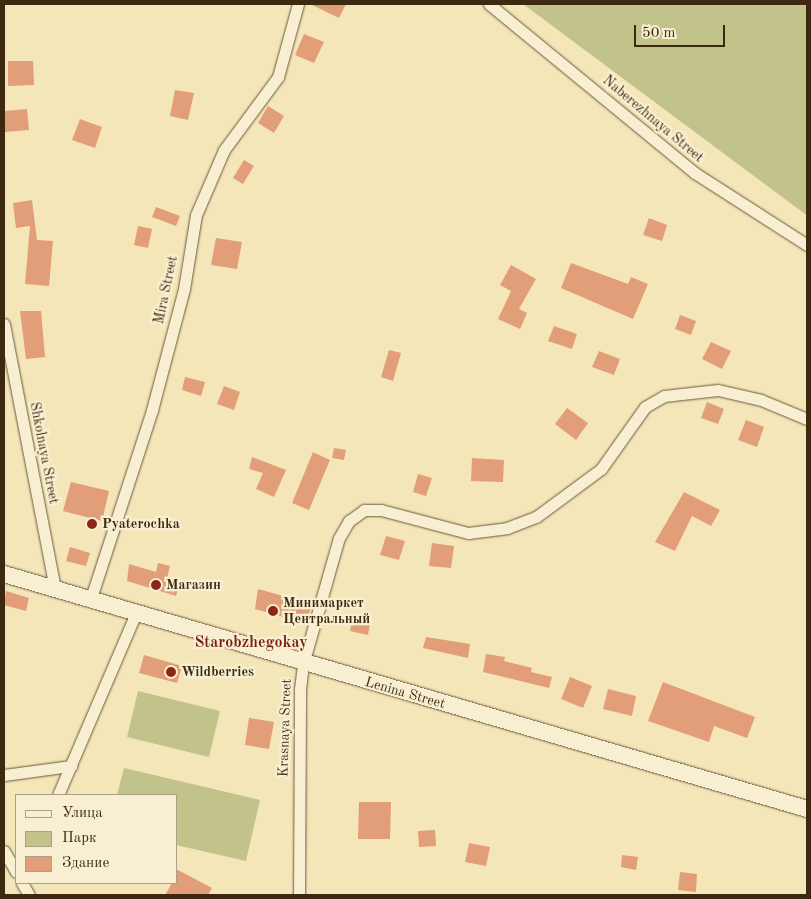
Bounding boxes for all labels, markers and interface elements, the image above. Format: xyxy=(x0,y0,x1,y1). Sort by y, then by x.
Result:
scale bar xyxy=(636,15,727,47)
text: 50 m xyxy=(642,26,676,41)
street label: Naberezhnaya Street xyxy=(599,72,707,166)
street label: Mira Street xyxy=(151,254,181,326)
street label: Shkolnaya Street xyxy=(26,401,62,505)
place label: Pyaterochka xyxy=(102,516,180,532)
marker: Pyaterochka xyxy=(86,518,98,530)
place label: Магазин xyxy=(166,577,221,593)
marker: Магазин xyxy=(150,579,162,591)
place label: Минимаркет Центральный xyxy=(283,595,370,628)
marker: Минимаркет Центральный xyxy=(267,605,279,617)
district label: Starobzhegokay xyxy=(194,633,308,653)
place label: Wildberries xyxy=(181,664,254,680)
marker: Wildberries xyxy=(165,666,177,678)
street label: Lenina Street xyxy=(363,674,447,712)
street label: Krasnaya Street xyxy=(275,678,295,778)
legend xyxy=(15,794,178,884)
text: Улица xyxy=(62,806,103,821)
text: Парк xyxy=(62,831,97,846)
text: Здание xyxy=(62,856,109,871)

